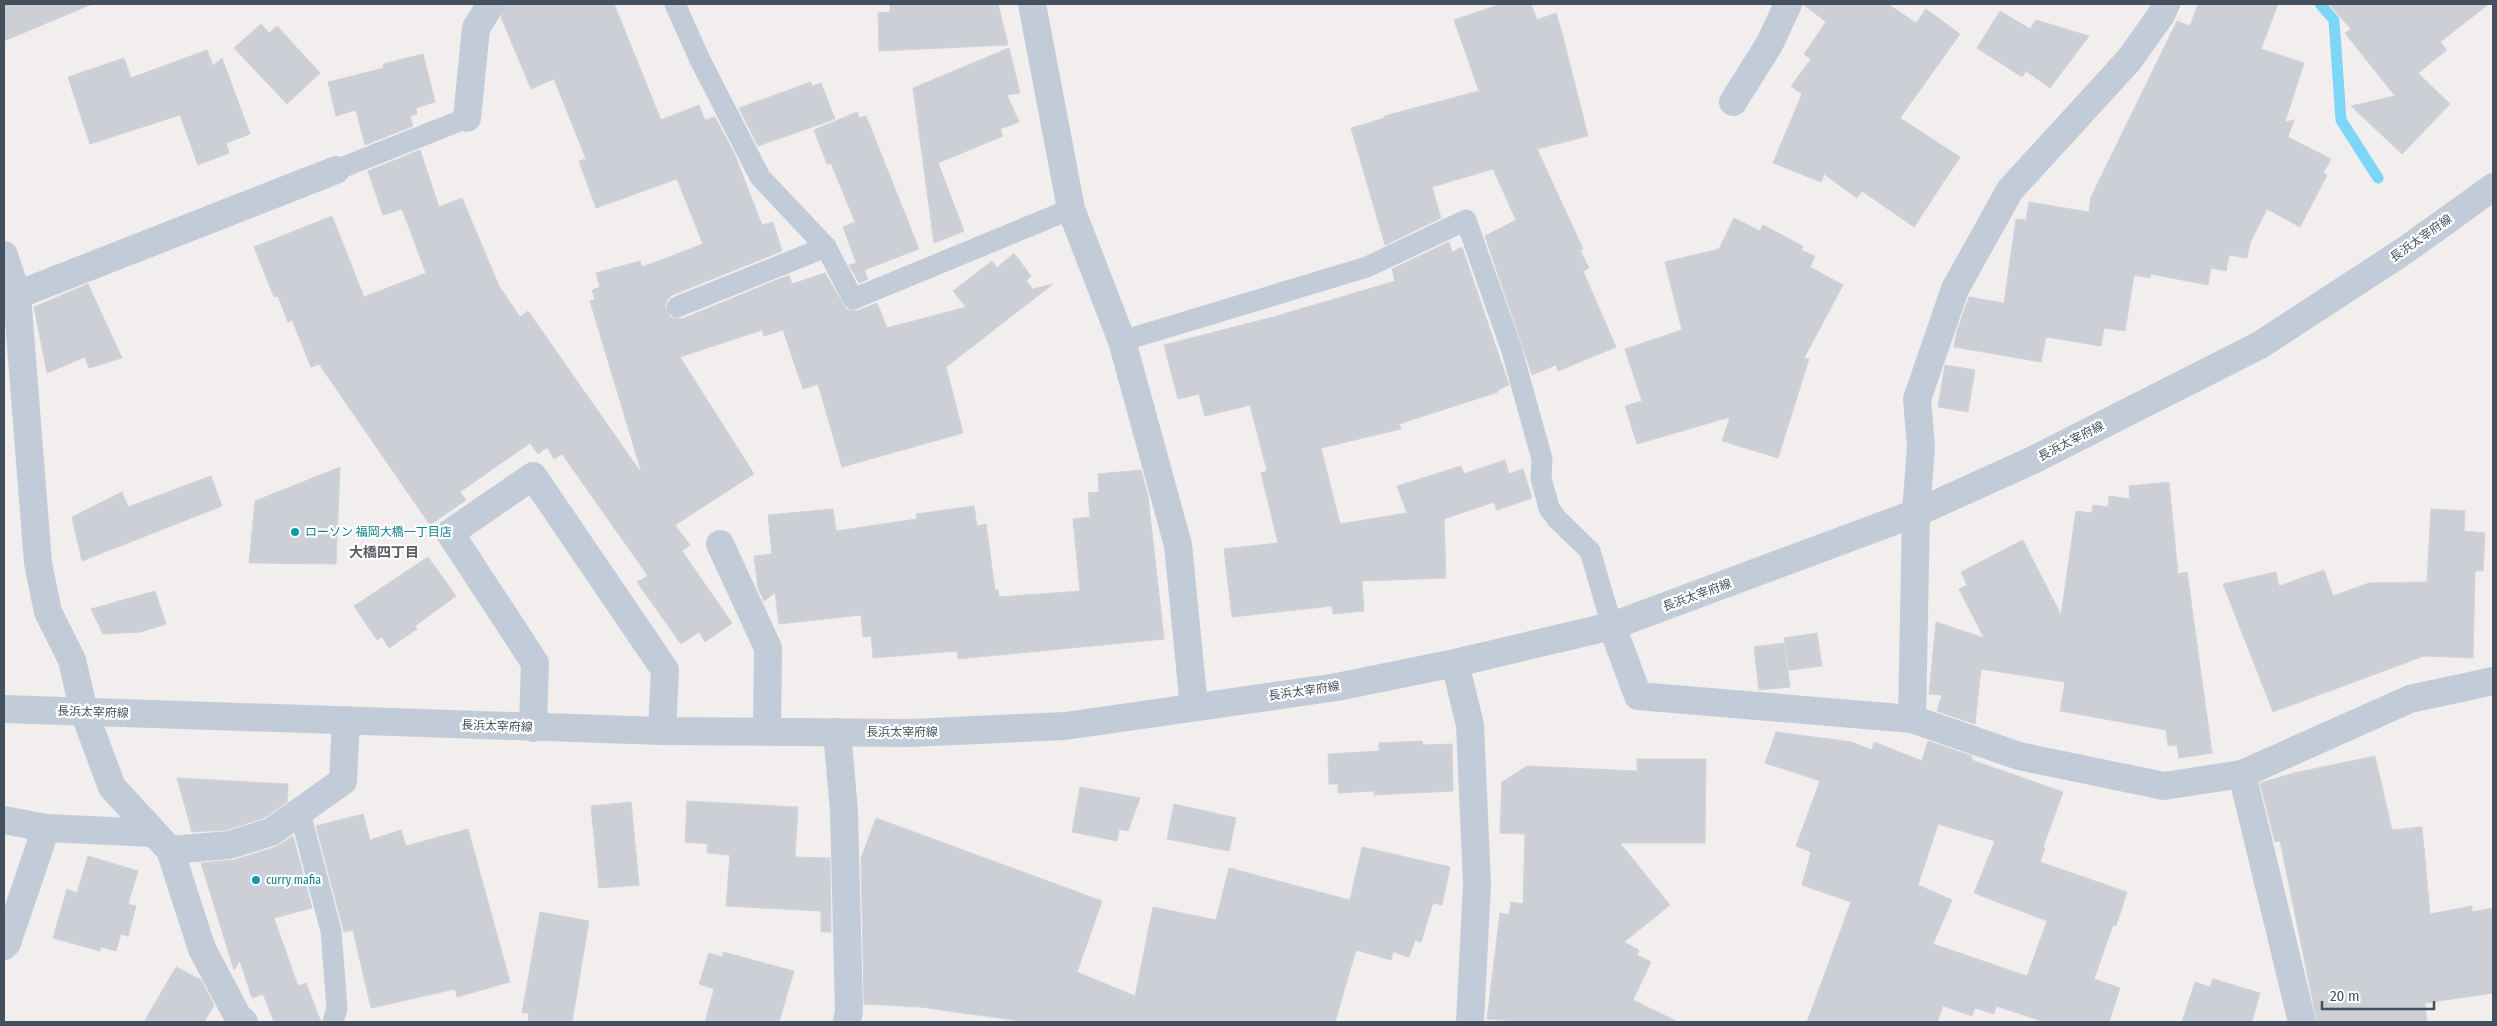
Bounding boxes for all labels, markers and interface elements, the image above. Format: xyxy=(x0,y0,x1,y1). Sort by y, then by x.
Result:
street label: 長浜太宰府線 xyxy=(2387,212,2455,264)
street label: 長浜太宰府線 xyxy=(2036,418,2106,464)
place label: ローソン 福岡大橋一丁目店 xyxy=(305,525,452,539)
marker: ローソン 福岡大橋一丁目店 xyxy=(289,526,301,538)
district label: 大橋四丁目 xyxy=(349,544,419,561)
street label: 長浜太宰府線 xyxy=(1661,576,1733,614)
street label: 長浜太宰府線 xyxy=(1267,679,1341,703)
street label: 長浜太宰府線 xyxy=(57,704,129,720)
street label: 長浜太宰府線 xyxy=(461,718,533,734)
street label: 長浜太宰府線 xyxy=(866,725,938,739)
place label: curry mafia xyxy=(266,873,321,887)
marker: curry mafia xyxy=(250,874,262,886)
scale bar xyxy=(2322,978,2434,1010)
text: 20 m xyxy=(2330,987,2360,1005)

